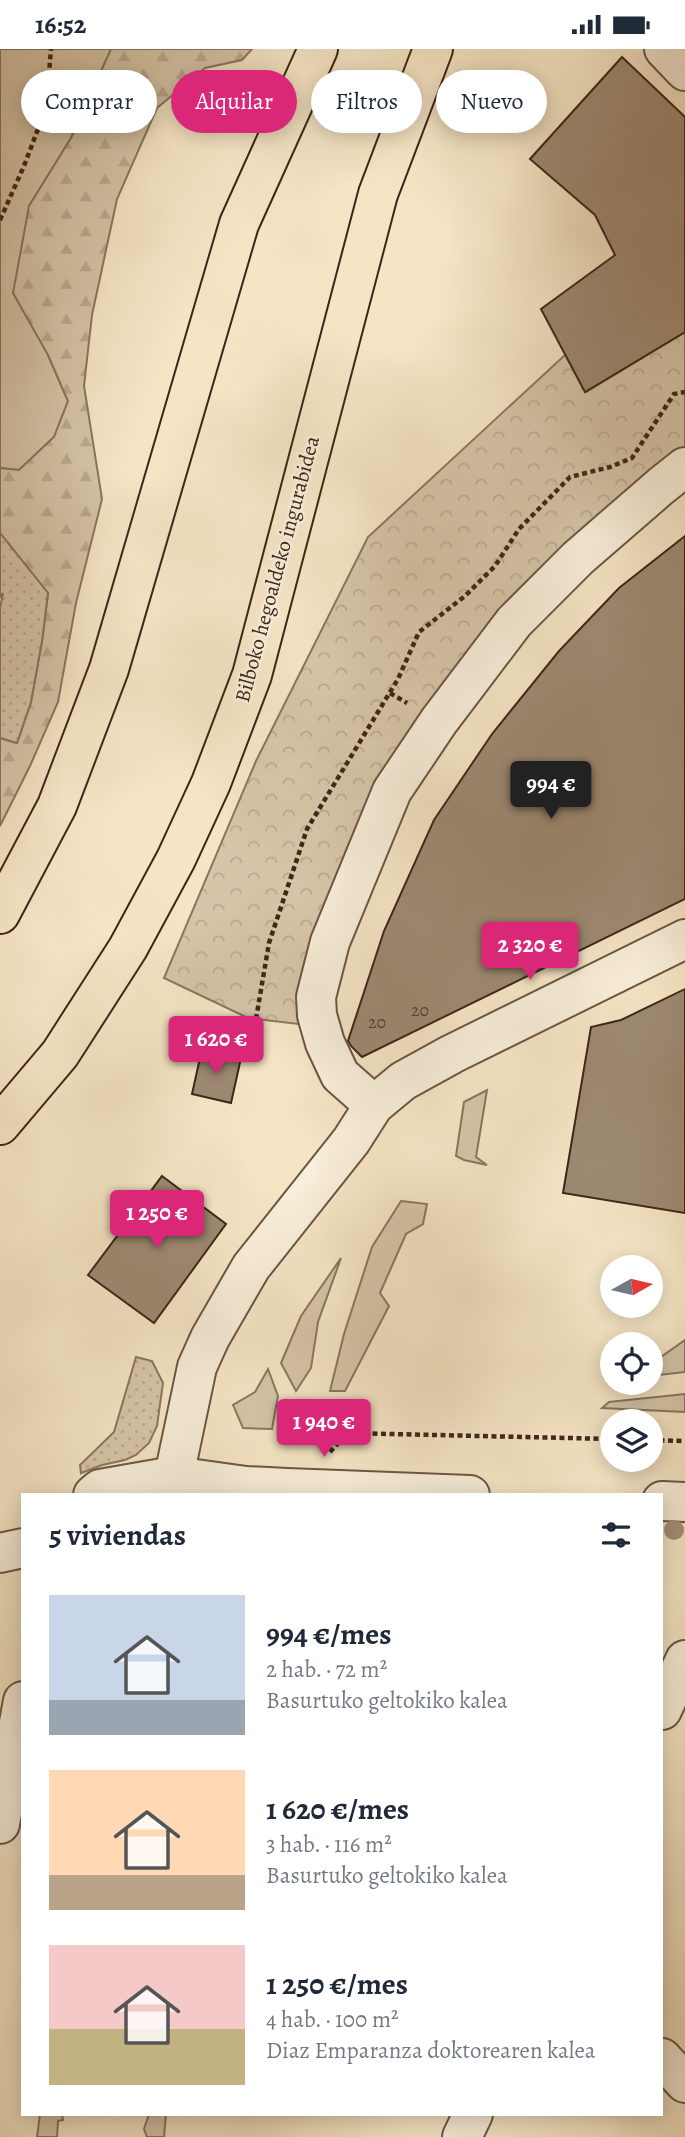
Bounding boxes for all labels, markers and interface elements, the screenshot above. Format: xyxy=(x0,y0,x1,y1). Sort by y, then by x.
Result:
text: 16:52 xyxy=(35,7,86,42)
chip: Comprar xyxy=(21,70,157,133)
chip: Alquilar xyxy=(171,70,297,133)
chip: Filtros xyxy=(311,70,422,133)
chip: Nuevo xyxy=(436,70,547,133)
street label: Bilboko hegoaldeko ingurabidea xyxy=(228,432,326,705)
pin: 994 € xyxy=(502,761,600,821)
text: 994 € xyxy=(526,768,576,799)
pin: 2 320 € xyxy=(465,923,595,982)
text: 2 320 € xyxy=(498,929,562,960)
house number: 20 xyxy=(411,998,429,1022)
house number: 20 xyxy=(368,1010,386,1034)
pin: 1 620 € xyxy=(151,1017,281,1076)
text: 1 620 € xyxy=(185,1023,247,1054)
pin: 1 250 € xyxy=(92,1191,222,1250)
text: 1 250 € xyxy=(126,1197,188,1228)
north arrow xyxy=(600,1255,663,1318)
map controls xyxy=(600,1255,663,1472)
button: locate xyxy=(600,1332,663,1395)
pin: 1 940 € xyxy=(259,1399,389,1459)
text: 1 940 € xyxy=(293,1406,355,1437)
button: layers xyxy=(600,1409,663,1472)
text: 5 viviendas xyxy=(49,1515,186,1555)
icon: filters xyxy=(597,1516,635,1554)
text: 994 €/mes xyxy=(266,1614,391,1654)
icon: home xyxy=(105,1623,189,1707)
text: 2 hab. · 72 m² xyxy=(266,1654,387,1685)
text: Basurtuko geltokiko kalea xyxy=(266,1685,508,1716)
text: 1 620 €/mes xyxy=(266,1789,409,1829)
icon: home xyxy=(105,1798,189,1882)
text: 3 hab. · 116 m² xyxy=(266,1829,392,1860)
text: Basurtuko geltokiko kalea xyxy=(266,1860,508,1891)
text: 1 250 €/mes xyxy=(266,1964,408,2004)
icon: home xyxy=(105,1973,189,2057)
text: 4 hab. · 100 m² xyxy=(266,2004,399,2035)
text: Diaz Emparanza doktorearen kalea xyxy=(266,2035,595,2066)

